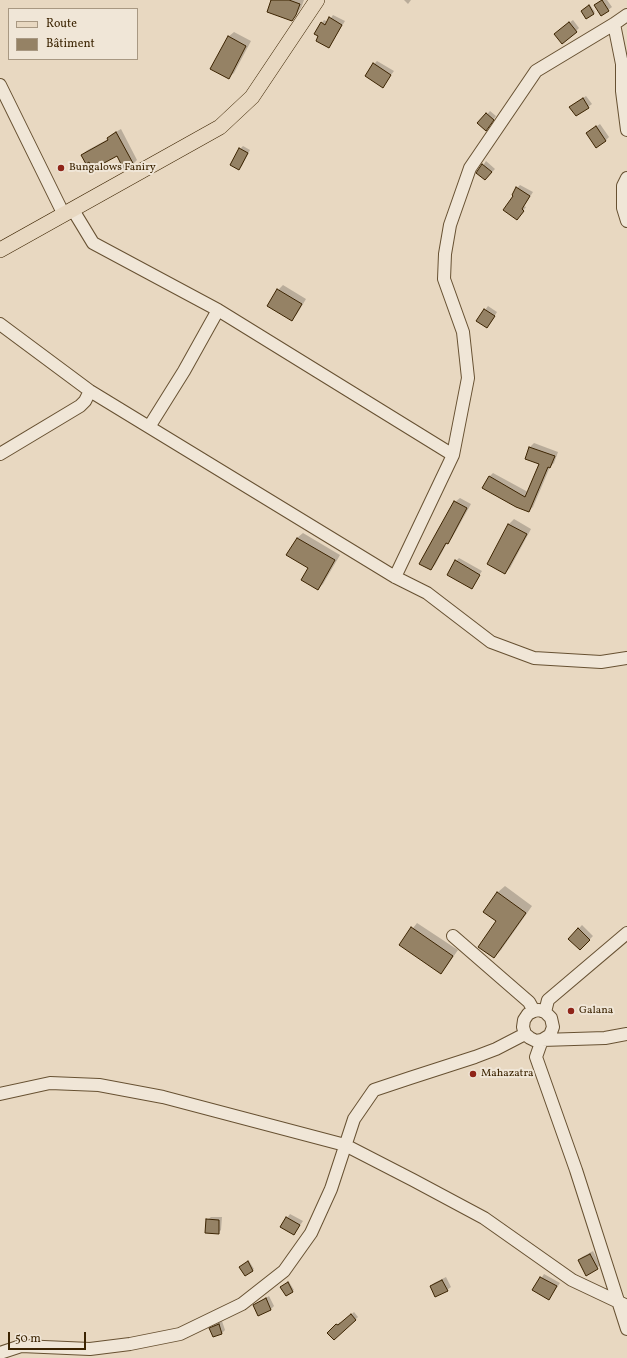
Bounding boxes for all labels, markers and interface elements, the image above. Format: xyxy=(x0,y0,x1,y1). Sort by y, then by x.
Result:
legend xyxy=(8,8,138,60)
text: Route xyxy=(46,16,77,32)
text: Bâtiment xyxy=(46,36,95,52)
place label: Bungalows Faniry xyxy=(69,161,156,175)
marker: Bungalows Faniry xyxy=(56,163,66,173)
place label: Galana xyxy=(579,1004,613,1018)
marker: Galana xyxy=(566,1006,576,1016)
place label: Mahazatra xyxy=(481,1067,534,1081)
marker: Mahazatra xyxy=(468,1069,478,1079)
scale bar xyxy=(10,1324,88,1350)
text: 50 m xyxy=(15,1331,41,1347)

